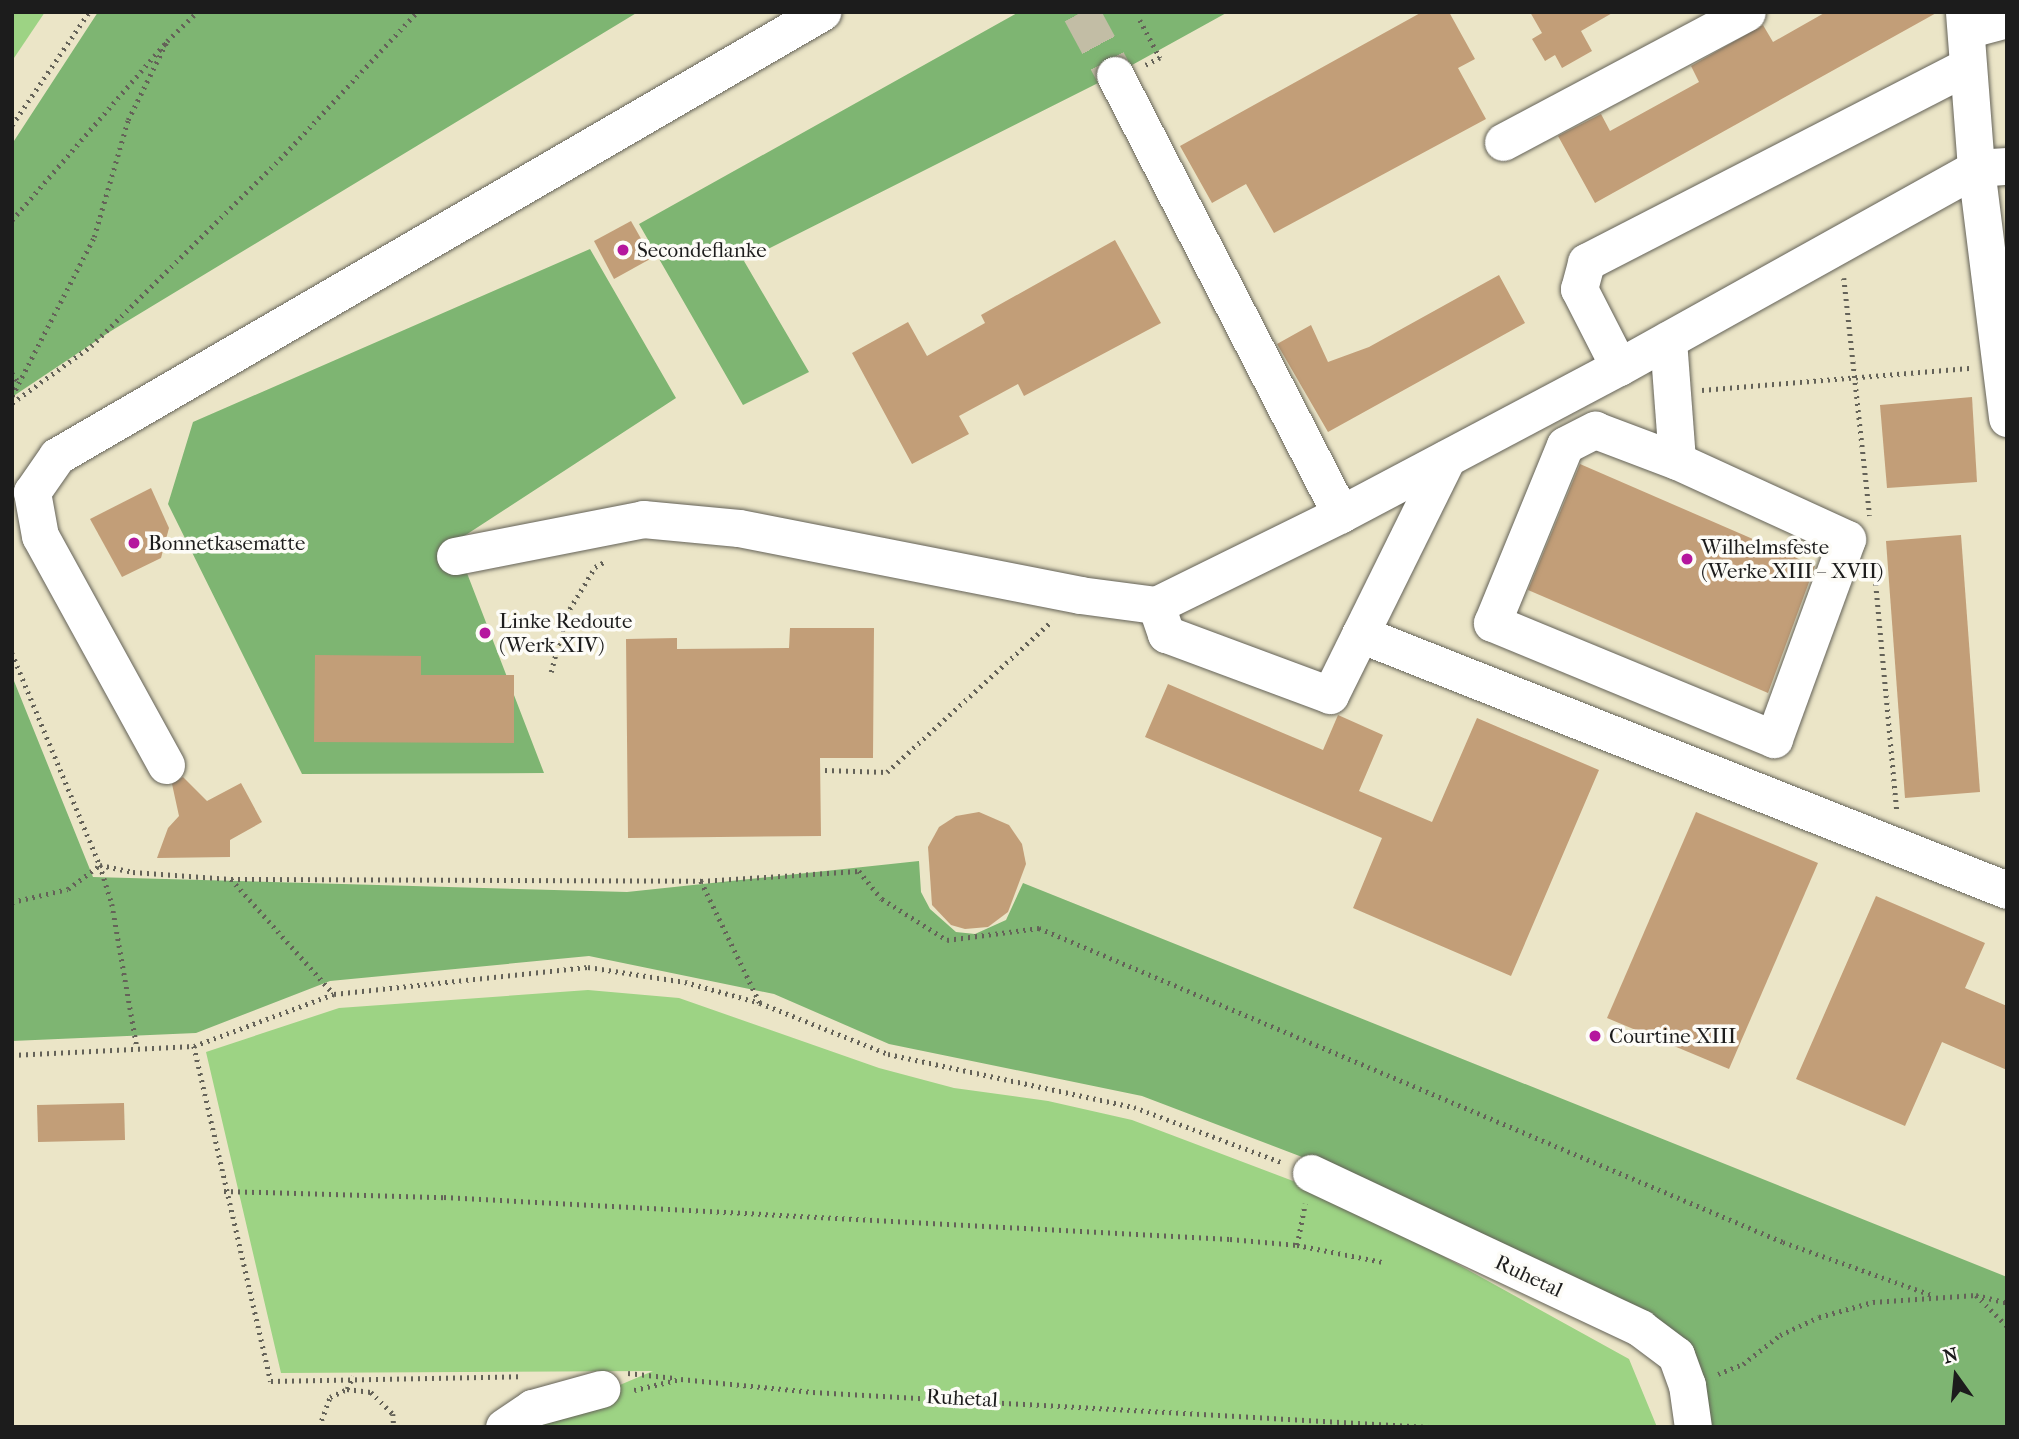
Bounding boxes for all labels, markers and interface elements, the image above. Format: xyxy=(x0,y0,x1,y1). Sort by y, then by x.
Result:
place label: Secondeflanke xyxy=(637,237,767,263)
marker: Secondeflanke xyxy=(615,242,631,258)
place label: Bonnetkasematte xyxy=(148,530,305,556)
place label: Wilhelmsfeste (Werke XIII – XVII) xyxy=(1701,534,1883,584)
marker: Bonnetkasematte xyxy=(126,535,142,551)
marker: Wilhelmsfeste (Werke XIII – XVII) xyxy=(1679,551,1695,567)
place label: Linke Redoute (Werk XIV) xyxy=(499,608,632,658)
marker: Linke Redoute (Werk XIV) xyxy=(477,625,493,641)
place label: Courtine XIII xyxy=(1609,1023,1736,1049)
marker: Courtine XIII xyxy=(1587,1028,1603,1044)
street label: Ruhetal xyxy=(1491,1249,1567,1303)
north arrow xyxy=(1921,1341,1991,1411)
text: N xyxy=(1941,1343,1960,1368)
street label: Ruhetal xyxy=(925,1384,999,1412)

